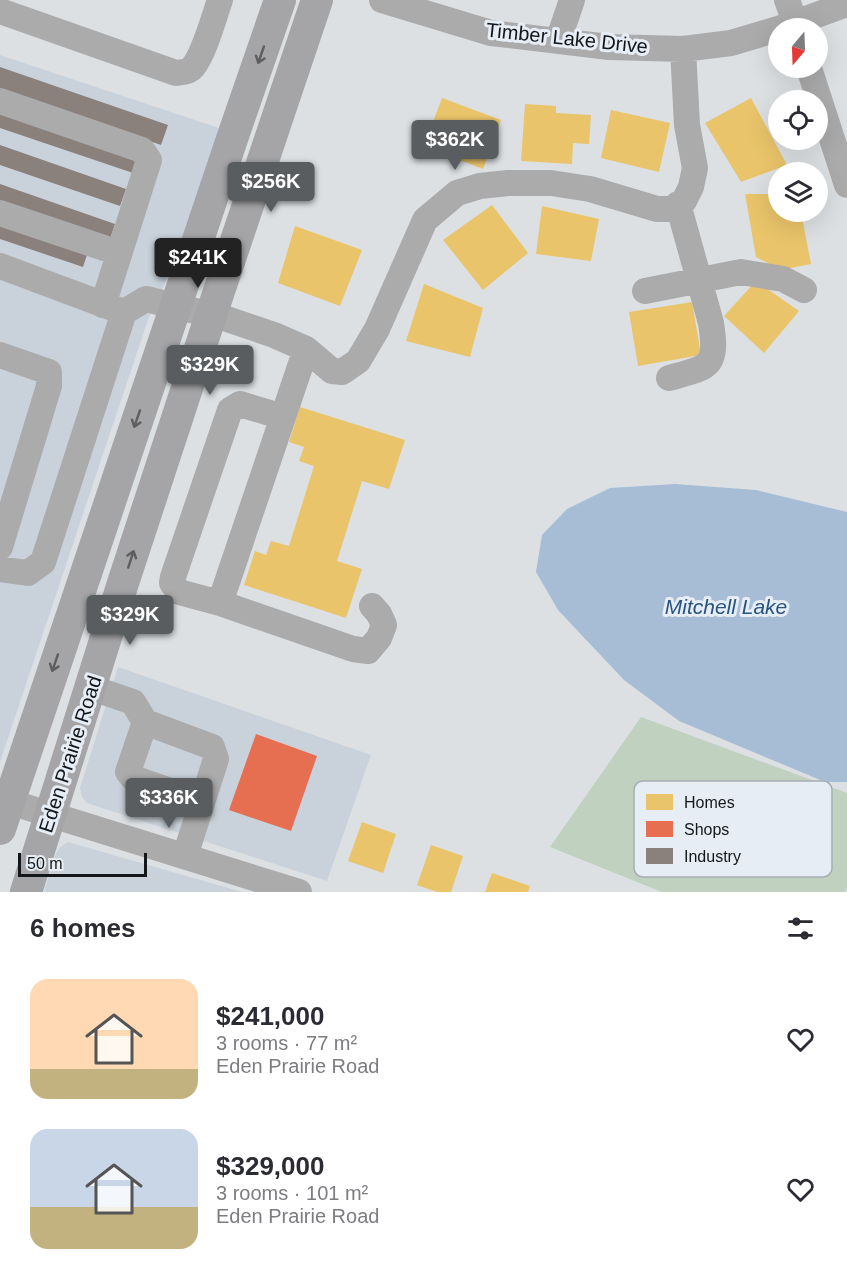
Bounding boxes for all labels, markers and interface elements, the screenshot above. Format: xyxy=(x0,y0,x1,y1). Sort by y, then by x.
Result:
north arrow xyxy=(768,18,828,78)
map controls xyxy=(768,18,828,222)
street label: Timber Lake Drive xyxy=(485,19,649,57)
one-way arrow xyxy=(254,45,265,64)
button: locate xyxy=(768,90,828,150)
pin: $362K xyxy=(413,120,497,171)
text: $362K xyxy=(426,128,484,150)
pin: $256K xyxy=(229,162,313,213)
button: layers xyxy=(768,162,828,222)
text: $256K xyxy=(242,170,300,192)
pin: $241K xyxy=(156,238,240,289)
text: $241K xyxy=(169,246,227,268)
pin: $329K xyxy=(168,345,252,396)
text: $329K xyxy=(181,353,239,375)
one-way arrow xyxy=(131,409,142,428)
one-way arrow xyxy=(126,550,137,569)
pin: $329K xyxy=(88,595,172,646)
water label: Mitchell Lake xyxy=(665,595,787,618)
text: $329K xyxy=(101,603,159,625)
one-way arrow xyxy=(49,653,60,672)
street label: Eden Prairie Road xyxy=(34,673,106,835)
pin: $336K xyxy=(127,778,211,829)
legend xyxy=(634,781,832,877)
text: $336K xyxy=(140,786,198,808)
text: Homes xyxy=(684,794,735,811)
text: Shops xyxy=(684,821,729,838)
text: Industry xyxy=(684,848,741,865)
scale bar xyxy=(18,850,147,878)
text: 50 m xyxy=(27,855,63,872)
icon: filters xyxy=(784,912,817,945)
text: 6 homes xyxy=(30,913,136,943)
text: $241,000 xyxy=(216,1001,324,1031)
icon: home xyxy=(78,1003,150,1075)
icon: heart xyxy=(784,1023,817,1056)
text: 3 rooms · 77 m² xyxy=(216,1032,357,1054)
text: Eden Prairie Road xyxy=(216,1055,379,1077)
text: $329,000 xyxy=(216,1151,324,1181)
icon: home xyxy=(78,1153,150,1225)
icon: heart xyxy=(784,1173,817,1206)
text: 3 rooms · 101 m² xyxy=(216,1182,368,1204)
text: Eden Prairie Road xyxy=(216,1205,379,1227)

